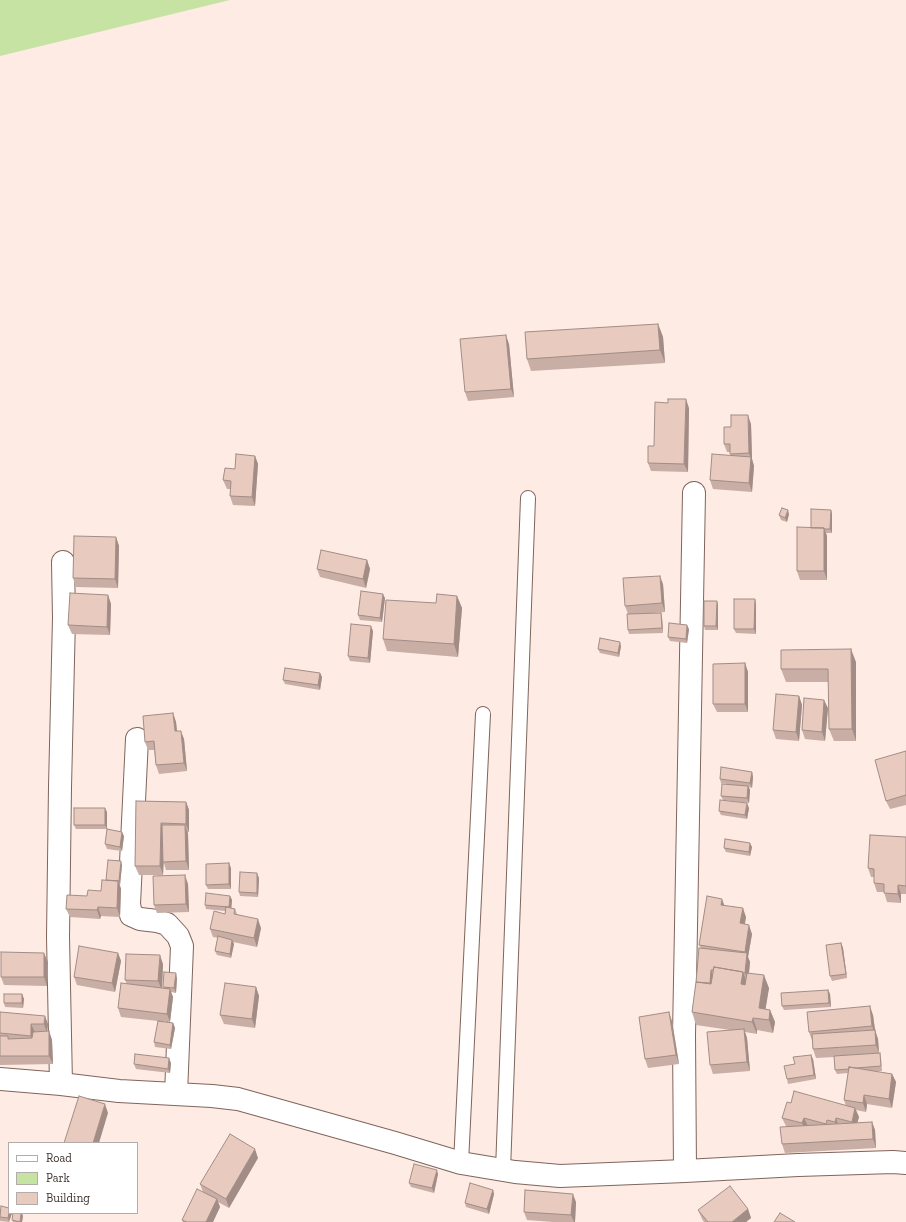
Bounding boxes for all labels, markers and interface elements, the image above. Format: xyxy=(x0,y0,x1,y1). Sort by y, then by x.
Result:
legend xyxy=(8,1142,138,1214)
text: Road xyxy=(46,1151,72,1165)
text: Park xyxy=(46,1171,70,1185)
text: Building xyxy=(46,1191,90,1205)

